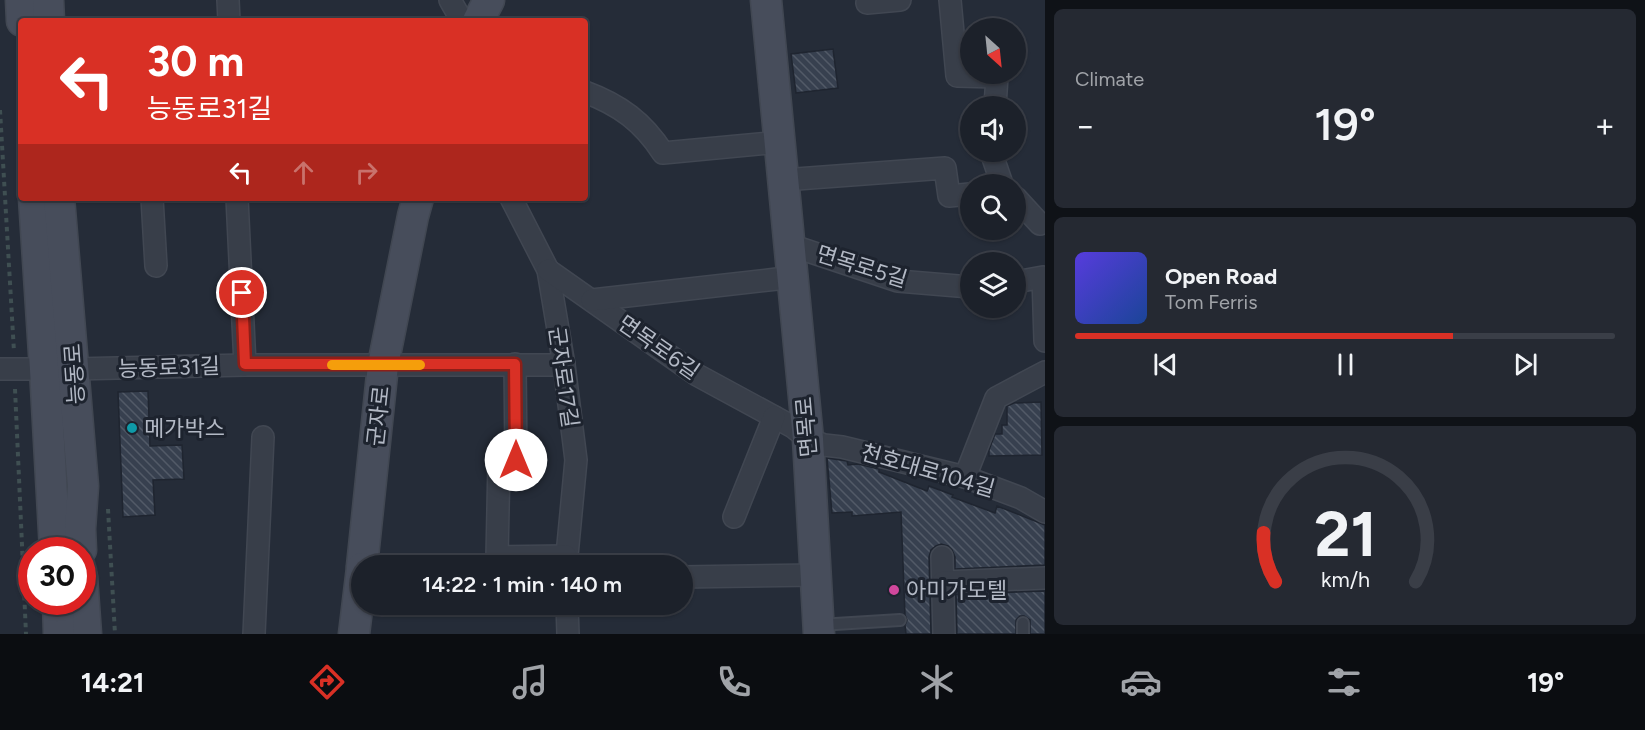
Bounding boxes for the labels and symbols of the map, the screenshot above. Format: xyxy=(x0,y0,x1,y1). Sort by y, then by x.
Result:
north arrow xyxy=(960,18,1026,84)
street label: 면목로5길 xyxy=(813,240,911,293)
pin xyxy=(216,267,267,318)
street label: 면목로6길 xyxy=(613,310,705,385)
street label: 군자로17길 xyxy=(543,325,584,429)
street label: 능동로 xyxy=(59,343,90,405)
street label: 능동로31길 xyxy=(118,352,220,383)
street label: 군자로 xyxy=(362,384,395,448)
street label: 면목로 xyxy=(790,396,823,458)
place label: 메가박스 xyxy=(144,415,225,442)
marker: 메가박스 xyxy=(125,421,139,435)
position arrow xyxy=(484,428,548,492)
street label: 천호대로104길 xyxy=(858,438,998,502)
speed limit sign: 30 xyxy=(18,537,96,615)
place label: 아미가모텔 xyxy=(906,577,1007,604)
marker: 아미가모텔 xyxy=(887,583,901,597)

